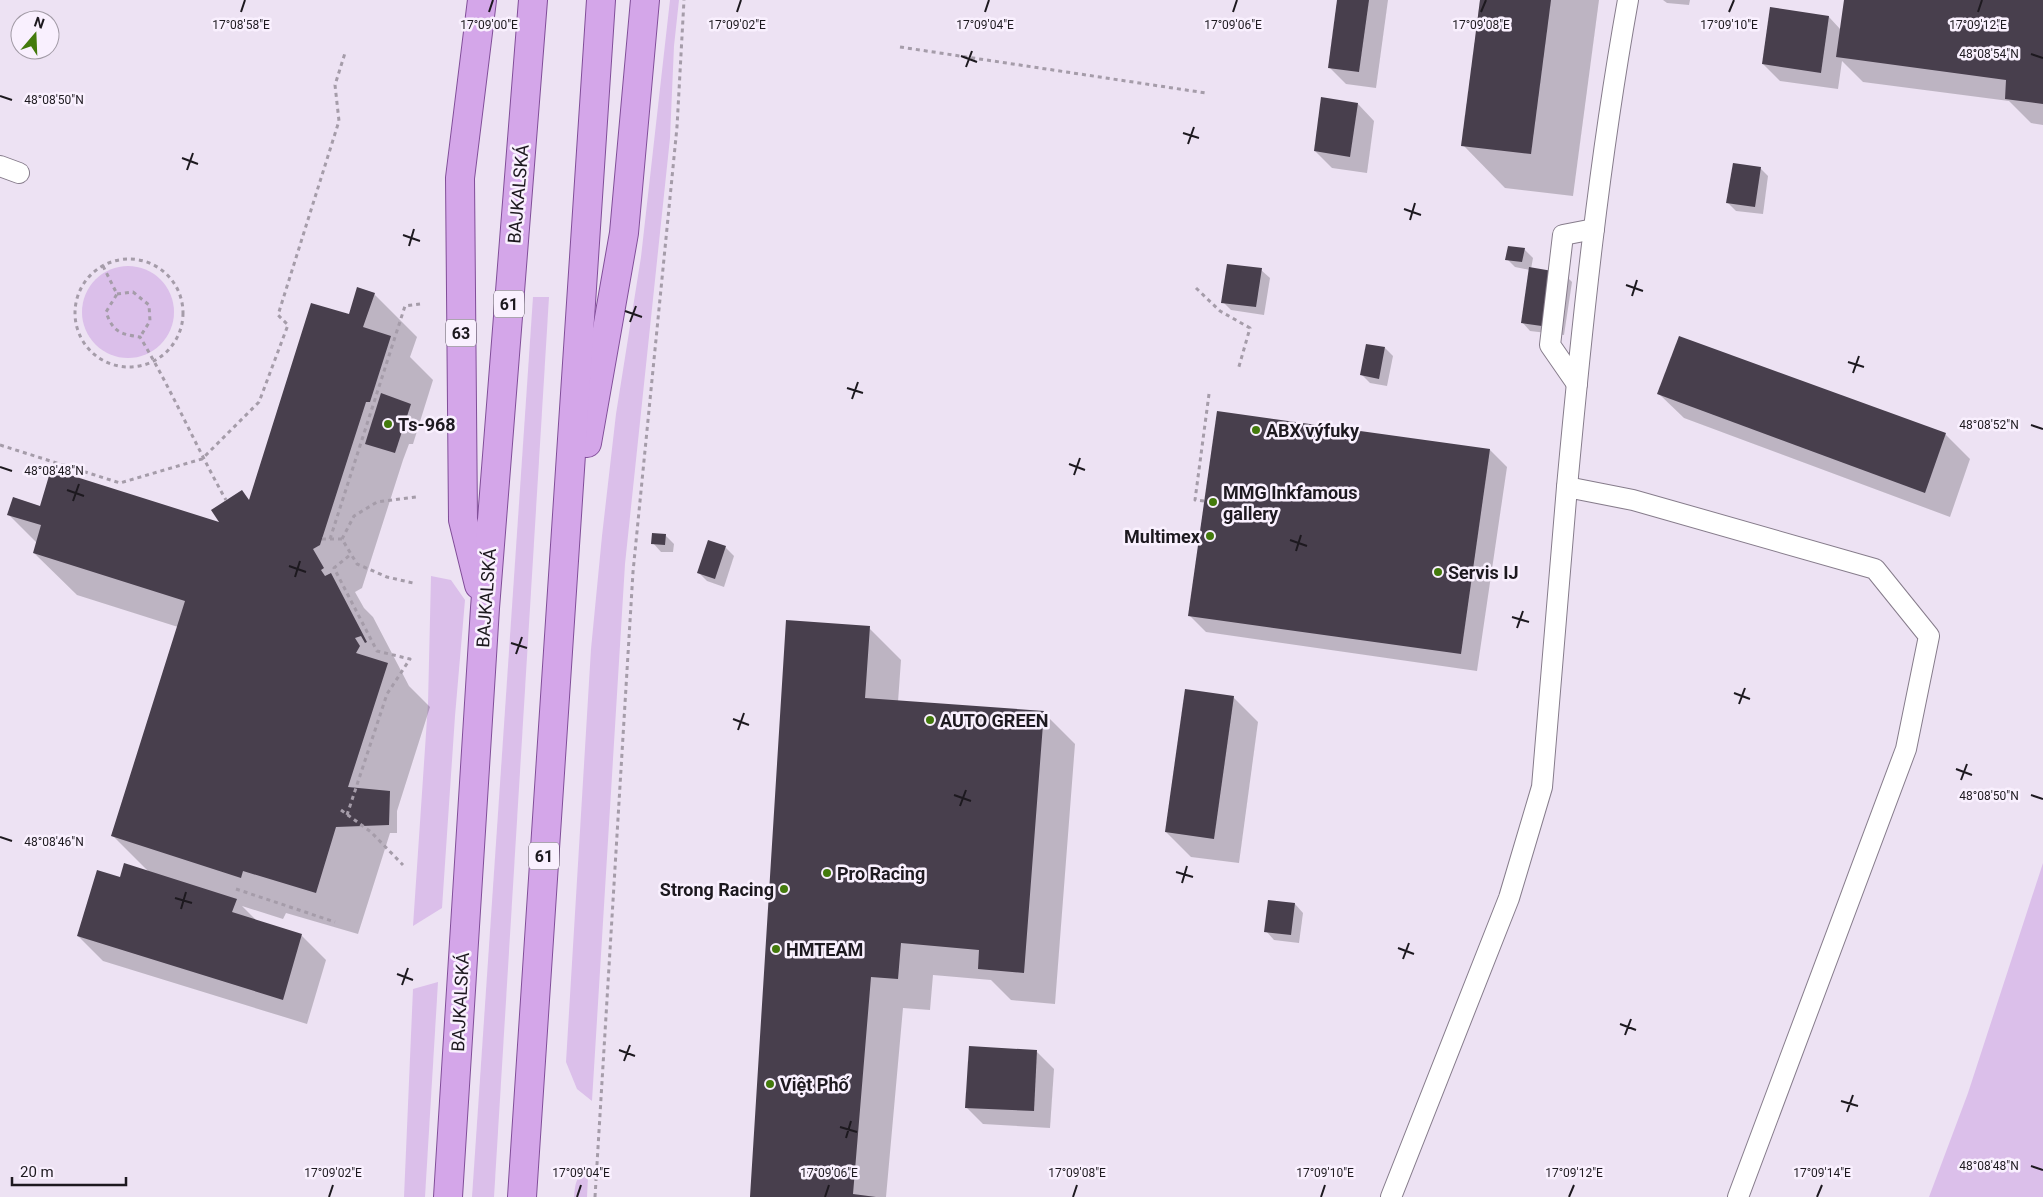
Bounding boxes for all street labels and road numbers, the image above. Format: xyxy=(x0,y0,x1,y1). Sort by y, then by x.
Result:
street label: BAJKALSKÁ xyxy=(503,143,533,244)
road number: 61 xyxy=(494,290,524,318)
road number: 63 xyxy=(446,319,476,346)
street label: BAJKALSKÁ xyxy=(472,547,500,648)
road number: 61 xyxy=(529,842,559,869)
street label: BAJKALSKÁ xyxy=(447,952,473,1052)

